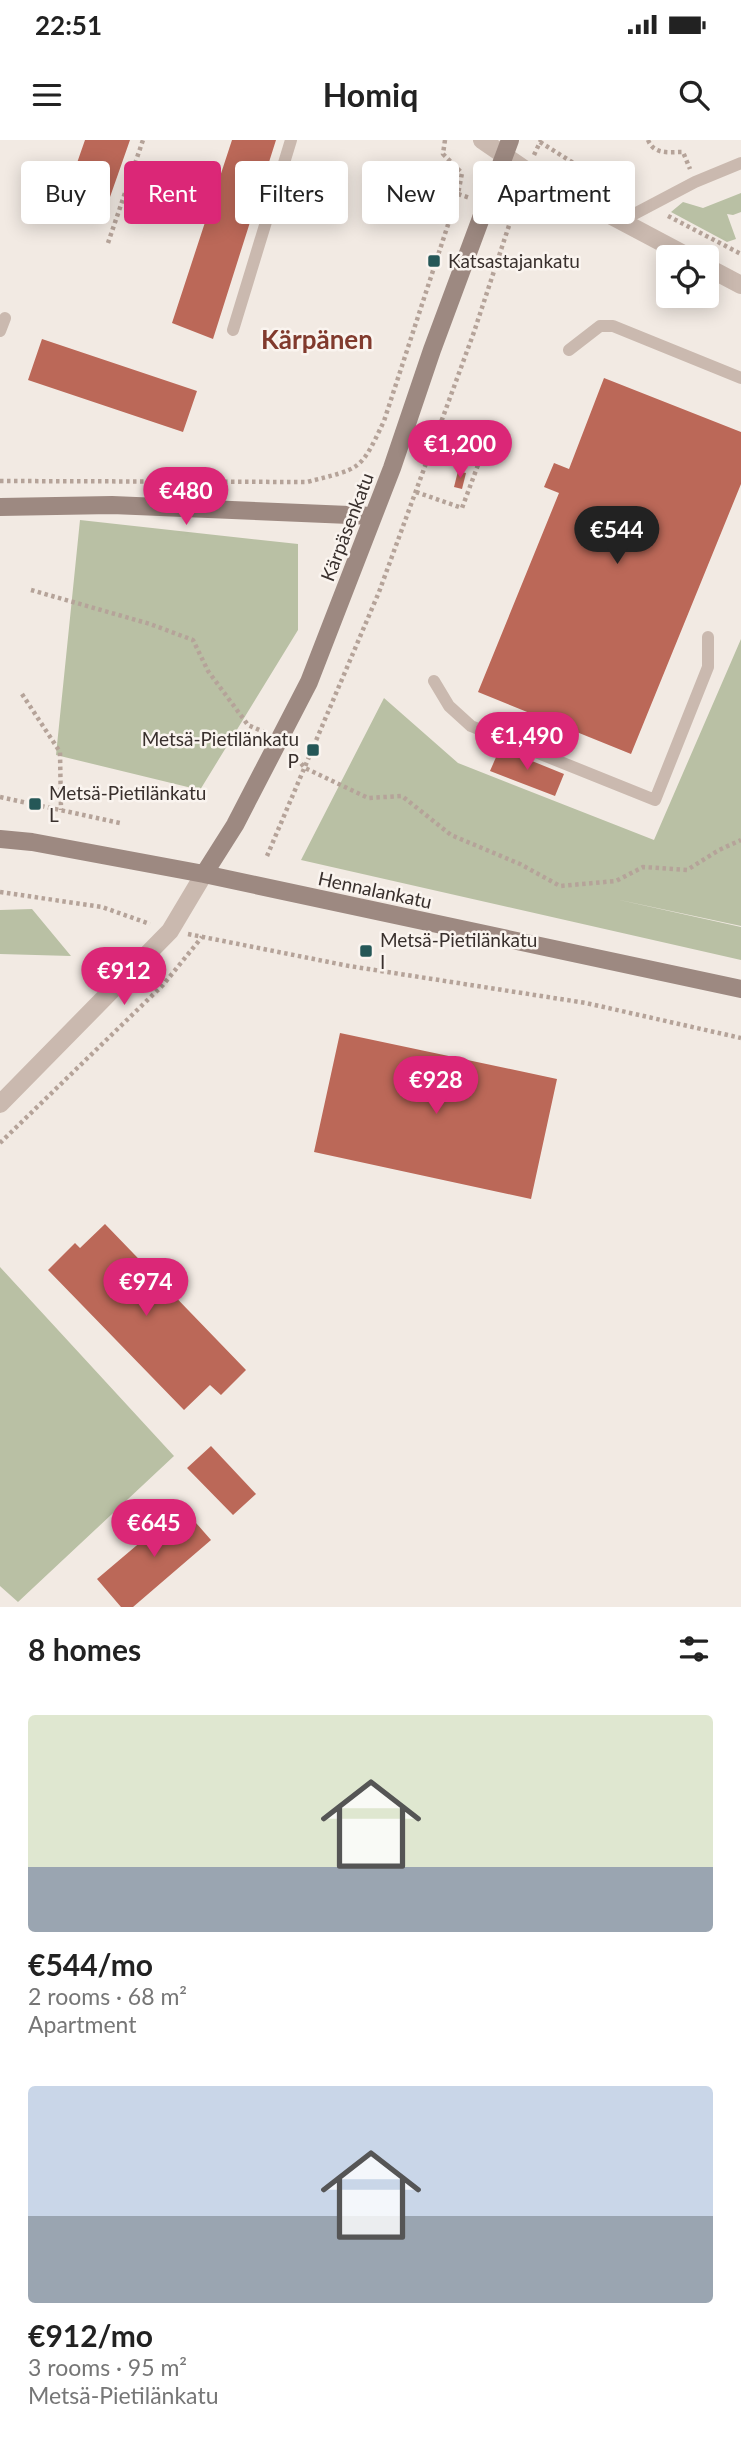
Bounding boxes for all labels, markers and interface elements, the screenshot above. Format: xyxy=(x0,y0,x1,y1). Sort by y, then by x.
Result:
text: 22:51 xyxy=(35,9,102,41)
text: Homiq xyxy=(323,75,418,114)
icon: menu xyxy=(28,76,66,114)
icon: search xyxy=(675,76,713,114)
chip: Buy xyxy=(21,161,110,224)
chip: Rent xyxy=(124,161,221,224)
chip: Filters xyxy=(235,161,348,224)
chip: New xyxy=(362,161,459,224)
chip: Apartment xyxy=(473,161,635,224)
map controls xyxy=(656,245,719,308)
button: locate xyxy=(656,245,719,308)
place label: Katsastajankatu xyxy=(448,249,580,272)
marker: Katsastajankatu xyxy=(426,253,442,269)
district label: Kärpänen xyxy=(261,323,373,355)
pin: €1,200 xyxy=(403,420,517,480)
text: €1,200 xyxy=(424,429,496,457)
pin: €480 xyxy=(145,468,227,527)
street label: Kärpäsenkatu xyxy=(315,469,378,584)
text: €480 xyxy=(159,476,213,504)
pin: €544 xyxy=(576,506,658,566)
text: €544 xyxy=(590,515,644,543)
pin: €1,490 xyxy=(470,712,584,772)
text: €1,490 xyxy=(491,721,563,749)
place label: Metsä-Pietilänkatu P xyxy=(142,727,299,772)
marker: Metsä-Pietilänkatu P xyxy=(305,742,321,758)
place label: Metsä-Pietilänkatu L xyxy=(49,781,206,826)
marker: Metsä-Pietilänkatu L xyxy=(27,796,43,812)
street label: Hennalankatu xyxy=(316,866,434,913)
place label: Metsä-Pietilänkatu I xyxy=(380,928,537,973)
marker: Metsä-Pietilänkatu I xyxy=(358,943,374,959)
pin: €912 xyxy=(83,948,165,1007)
text: €912 xyxy=(97,956,151,984)
pin: €928 xyxy=(395,1056,477,1116)
text: €928 xyxy=(409,1065,463,1093)
pin: €974 xyxy=(105,1258,187,1318)
text: €974 xyxy=(119,1267,173,1295)
pin: €645 xyxy=(113,1500,195,1559)
text: €645 xyxy=(127,1508,181,1536)
icon: filters xyxy=(675,1630,713,1668)
text: 8 homes xyxy=(28,1631,141,1667)
icon: home xyxy=(308,1761,434,1887)
text: €544/mo xyxy=(28,1946,153,1982)
text: 2 rooms · 68 m² xyxy=(28,1982,187,2010)
text: Apartment xyxy=(28,2010,136,2038)
icon: home xyxy=(308,2132,434,2258)
text: €912/mo xyxy=(28,2317,153,2353)
text: 3 rooms · 95 m² xyxy=(28,2353,187,2381)
text: Metsä-Pietilänkatu xyxy=(28,2381,218,2409)

